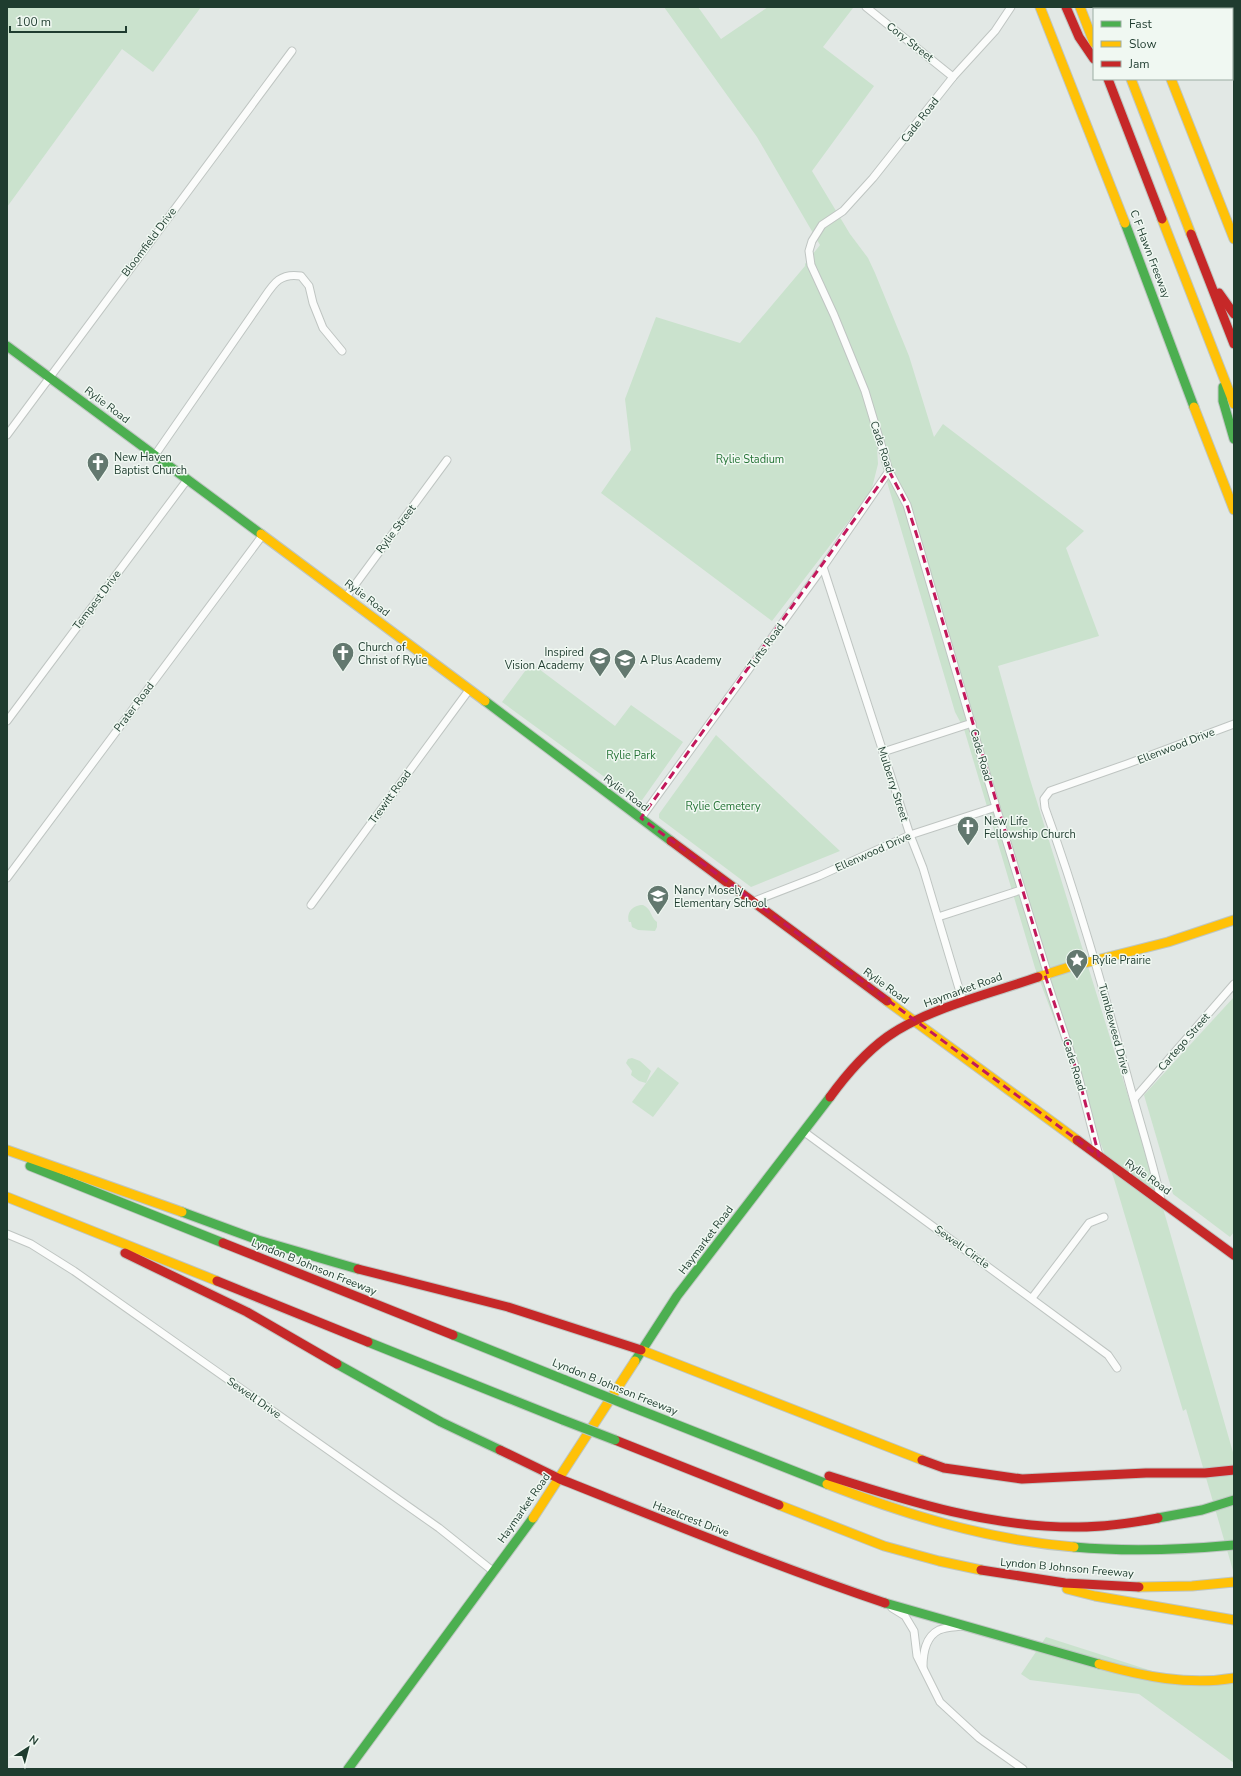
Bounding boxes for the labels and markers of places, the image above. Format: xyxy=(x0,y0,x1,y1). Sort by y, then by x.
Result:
church icon: New Haven Baptist Church xyxy=(85,450,111,483)
place label: New Haven Baptist Church xyxy=(114,450,187,478)
church icon: Church of Christ of Rylie xyxy=(330,640,356,673)
place label: Church of Christ of Rylie xyxy=(358,640,427,668)
place label: Inspired Vision Academy xyxy=(504,645,584,673)
school or university icon: Inspired Vision Academy xyxy=(587,645,613,678)
school or university icon: A Plus Academy xyxy=(612,647,638,680)
place label: A Plus Academy xyxy=(640,653,722,668)
church icon: New Life Fellowship Church xyxy=(955,814,981,847)
place label: New Life Fellowship Church xyxy=(984,814,1076,842)
school or university icon: Nancy Mosely Elementary School xyxy=(645,883,671,916)
place label: Nancy Mosely Elementary School xyxy=(674,883,768,911)
place icon: Rylie Prairie xyxy=(1064,947,1090,980)
place label: Rylie Prairie xyxy=(1092,953,1151,968)

